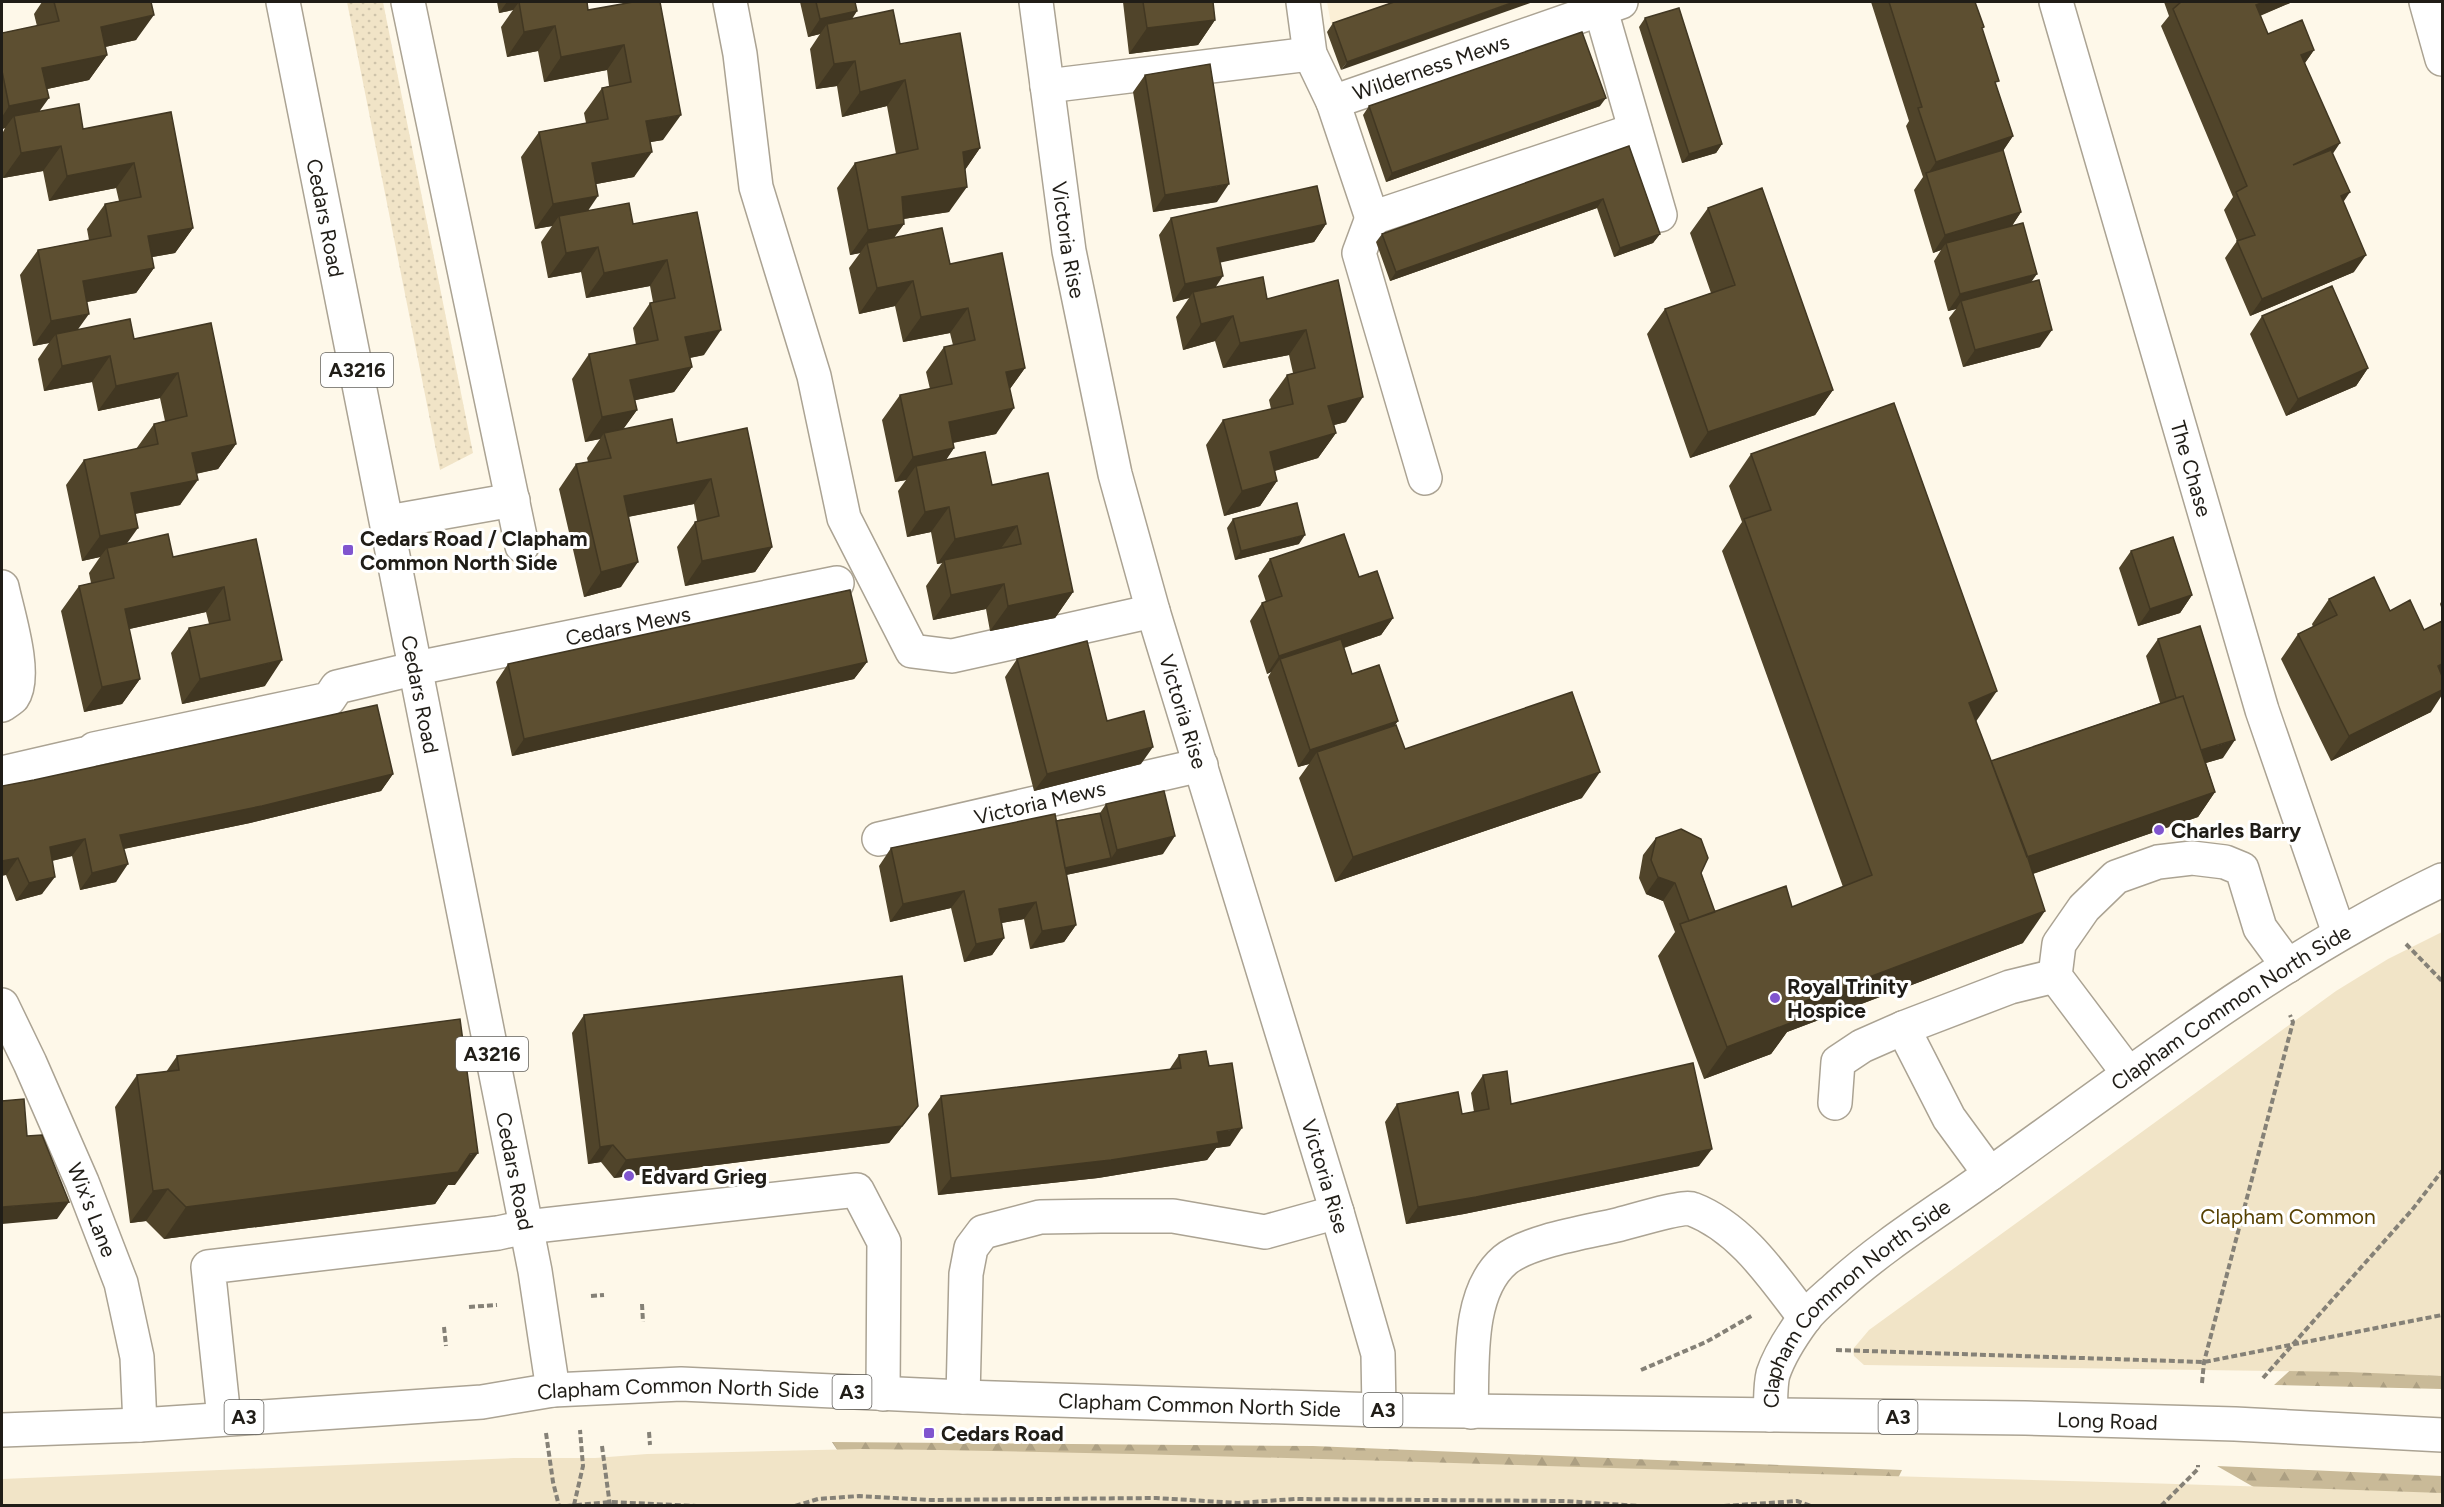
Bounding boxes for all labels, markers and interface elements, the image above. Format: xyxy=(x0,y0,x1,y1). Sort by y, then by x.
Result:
street label: Wilderness Mews xyxy=(1350,29,1512,105)
street label: Cedars Road xyxy=(302,156,350,279)
street label: Victoria Rise xyxy=(1047,180,1091,300)
road number: A3216 xyxy=(321,353,393,387)
street label: The Chase xyxy=(2166,418,2218,520)
place label: Cedars Road / Clapham Common North Side xyxy=(360,526,587,575)
marker: Cedars Road / Clapham Common North Side xyxy=(341,543,355,557)
street label: Cedars Mews xyxy=(563,600,693,650)
street label: Cedars Road xyxy=(397,633,444,756)
street label: Victoria Rise xyxy=(1154,651,1213,771)
street label: Victoria Mews xyxy=(972,775,1108,829)
place label: Charles Barry xyxy=(2171,818,2302,843)
marker: Charles Barry xyxy=(2152,823,2166,837)
street label: Clapham Common North Side xyxy=(2106,918,2355,1095)
place label: Royal Trinity Hospice xyxy=(1787,974,1909,1023)
marker: Royal Trinity Hospice xyxy=(1768,991,1782,1005)
road number: A3216 xyxy=(456,1037,528,1071)
street label: Cedars Road xyxy=(491,1110,539,1233)
street label: Victoria Rise xyxy=(1297,1116,1355,1236)
street label: Wix's Lane xyxy=(63,1159,122,1260)
place label: Edvard Grieg xyxy=(641,1164,767,1189)
marker: Edvard Grieg xyxy=(622,1169,636,1183)
street label: Clapham Common North Side xyxy=(1758,1193,1955,1409)
park label: Clapham Common xyxy=(2200,1204,2376,1229)
street label: Clapham Common North Side xyxy=(535,1371,820,1405)
road number: A3 xyxy=(832,1375,872,1409)
street label: Clapham Common North Side xyxy=(1058,1387,1341,1421)
road number: A3 xyxy=(1364,1393,1402,1427)
road number: A3 xyxy=(224,1400,264,1434)
road number: A3 xyxy=(1878,1400,1918,1434)
street label: Long Road xyxy=(2057,1406,2158,1434)
place label: Cedars Road xyxy=(941,1421,1064,1446)
marker: Cedars Road xyxy=(922,1426,936,1440)

